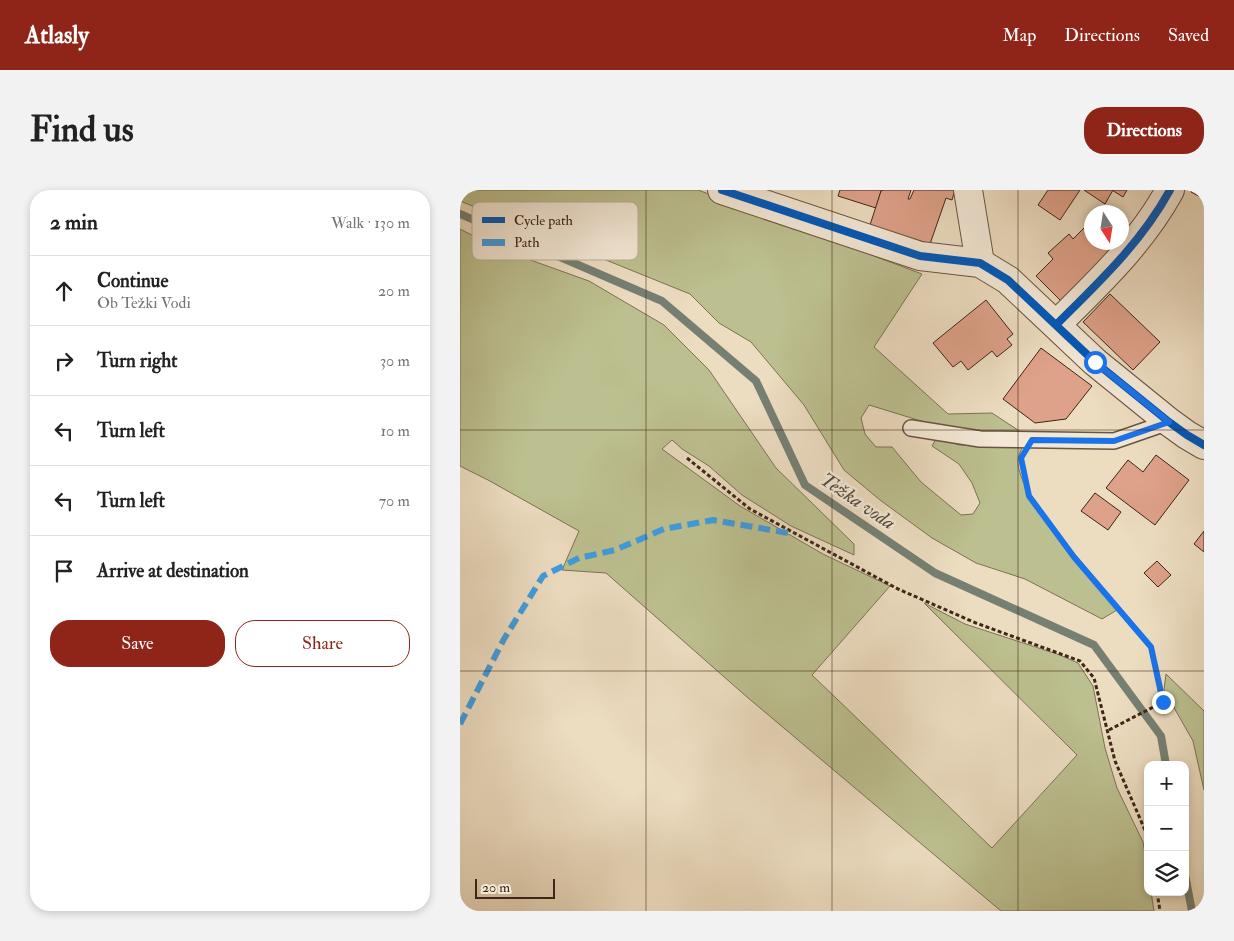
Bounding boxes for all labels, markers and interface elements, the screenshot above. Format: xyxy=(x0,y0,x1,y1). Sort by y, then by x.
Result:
text: Atlasly xyxy=(25,20,89,51)
text: Map xyxy=(1003,24,1036,47)
text: Directions xyxy=(1064,24,1140,47)
text: Saved xyxy=(1168,24,1209,47)
button: Directions xyxy=(1084,107,1204,154)
text: Find us xyxy=(30,108,134,152)
legend xyxy=(472,202,638,260)
north arrow xyxy=(1084,205,1129,250)
text: 2 min xyxy=(50,209,98,236)
text: Cycle path xyxy=(514,212,574,230)
text: Walk · 130 m xyxy=(331,213,410,233)
text: Path xyxy=(514,234,540,251)
text: Continue xyxy=(97,269,168,293)
icon: ahead xyxy=(50,277,78,305)
text: 20 m xyxy=(378,281,410,301)
text: Ob Težki Vodi xyxy=(97,293,191,313)
icon: right xyxy=(50,347,78,375)
text: Turn right xyxy=(97,349,177,373)
text: 30 m xyxy=(380,351,410,371)
route start xyxy=(1084,351,1107,374)
icon: left xyxy=(50,417,78,445)
text: Turn left xyxy=(97,419,165,443)
text: 10 m xyxy=(380,421,410,441)
water label: Težka voda xyxy=(816,467,900,535)
icon: left xyxy=(50,487,78,515)
text: Turn left xyxy=(97,489,165,513)
text: 70 m xyxy=(379,491,410,511)
icon: arrive xyxy=(50,557,78,585)
text: Arrive at destination xyxy=(97,559,249,583)
button: Save xyxy=(50,620,225,667)
button: Share xyxy=(235,620,410,667)
route end xyxy=(1152,691,1175,714)
map controls xyxy=(1144,761,1189,896)
button: + xyxy=(1144,761,1189,806)
button: − xyxy=(1144,806,1189,851)
button: layers xyxy=(1144,851,1189,896)
scale bar xyxy=(475,876,555,899)
text: 20 m xyxy=(482,879,510,896)

